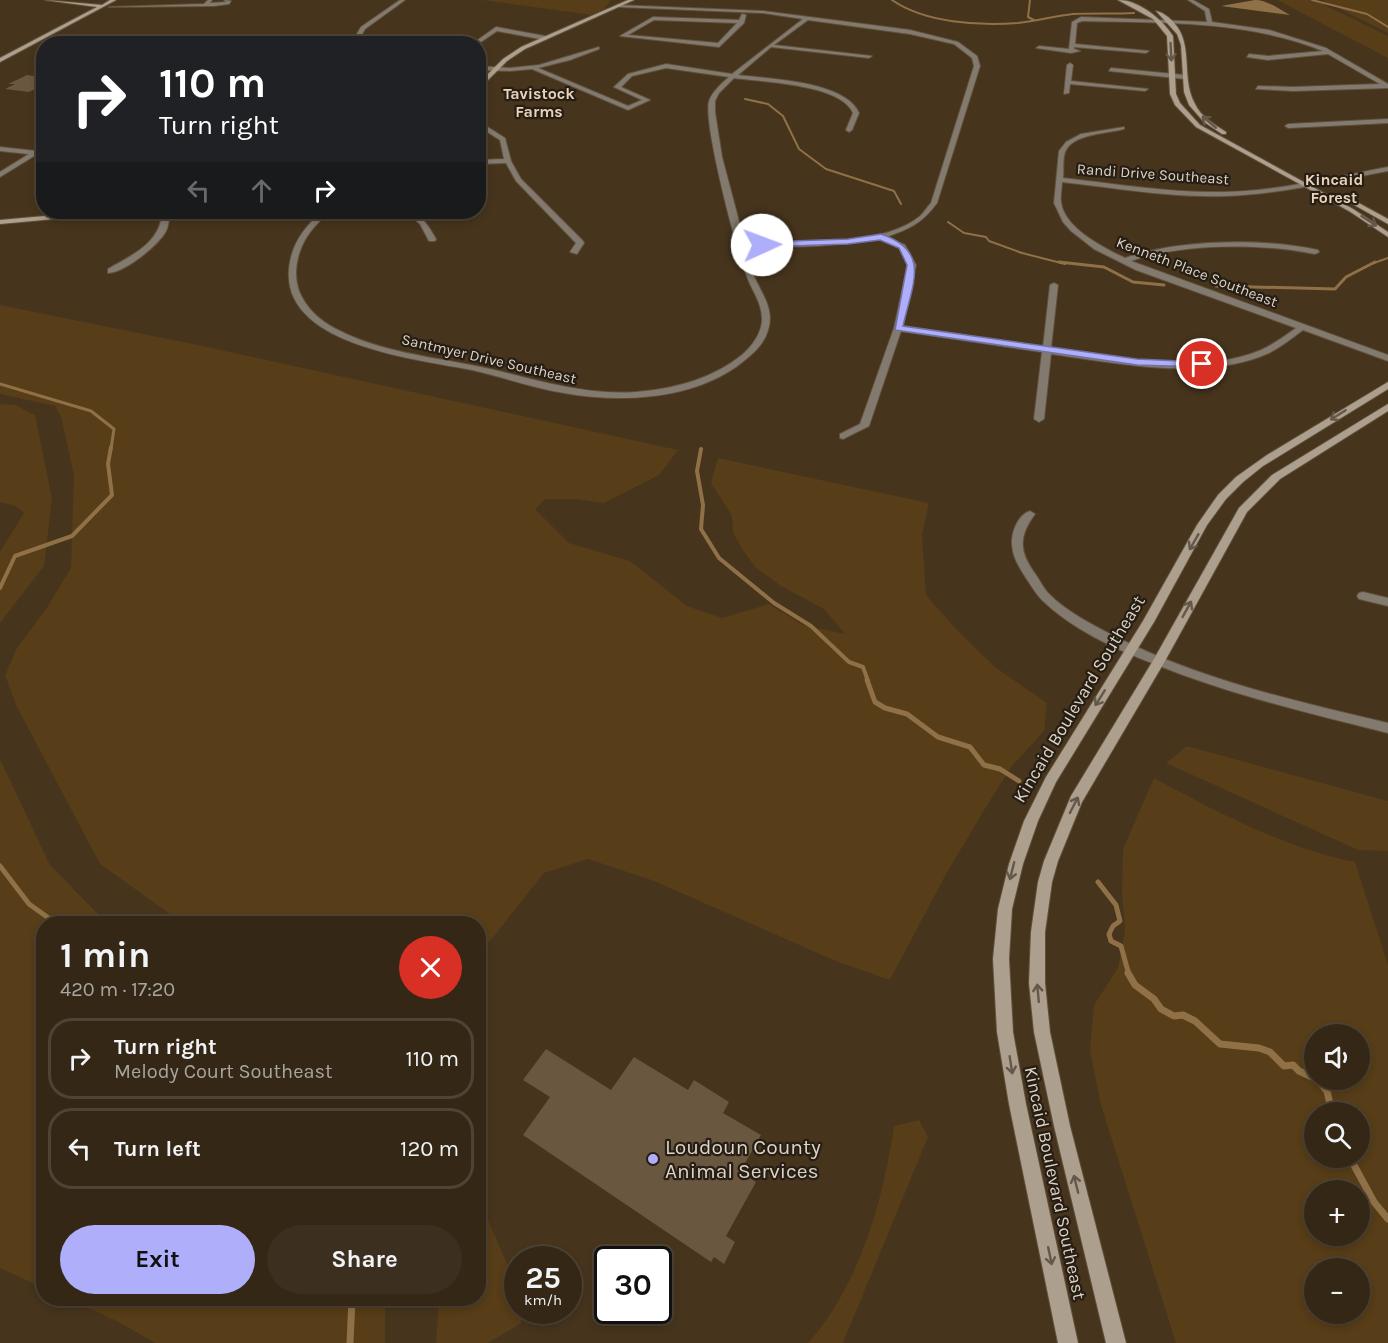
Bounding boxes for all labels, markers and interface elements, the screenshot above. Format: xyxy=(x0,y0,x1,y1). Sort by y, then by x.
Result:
one-way arrow xyxy=(1166,42,1177,62)
text: 110 m xyxy=(159,58,266,108)
icon: right xyxy=(60,60,138,138)
district label: Tavistock Farms xyxy=(503,84,575,121)
text: Turn right xyxy=(159,109,279,141)
one-way arrow xyxy=(1201,116,1217,129)
street label: Randi Drive Southeast xyxy=(1076,160,1230,188)
district label: Kincaid Forest xyxy=(1305,170,1363,207)
icon: left xyxy=(182,174,215,207)
icon: ahead xyxy=(245,174,278,207)
icon: right xyxy=(308,174,341,207)
position arrow xyxy=(730,213,794,277)
one-way arrow xyxy=(1360,216,1377,228)
street label: Kenneth Place Southeast xyxy=(1114,233,1280,311)
street label: Santmyer Drive Southeast xyxy=(400,330,578,388)
pin xyxy=(1176,338,1227,389)
icon: arrive xyxy=(1185,347,1218,380)
one-way arrow xyxy=(1330,410,1347,422)
one-way arrow xyxy=(1188,532,1199,550)
street label: Kincaid Boulevard Southeast xyxy=(1008,591,1150,807)
one-way arrow xyxy=(1182,601,1193,619)
one-way arrow xyxy=(1094,689,1106,706)
one-way arrow xyxy=(1069,796,1081,814)
one-way arrow xyxy=(1006,861,1017,880)
text: 1 min xyxy=(60,934,150,976)
button: close xyxy=(399,936,462,999)
text: 420 m · 17:20 xyxy=(60,978,175,1001)
one-way arrow xyxy=(1032,984,1043,1004)
map controls xyxy=(1304,1024,1370,1324)
button: sound xyxy=(1304,1024,1370,1090)
text: Turn right xyxy=(114,1034,217,1060)
icon: right xyxy=(63,1042,96,1075)
text: 110 m xyxy=(406,1046,459,1072)
one-way arrow xyxy=(1006,1054,1017,1074)
text: Melody Court Southeast xyxy=(114,1060,332,1083)
street label: Kincaid Boulevard Southeast xyxy=(1020,1064,1091,1302)
button: search xyxy=(1304,1102,1370,1168)
icon: left xyxy=(63,1132,96,1165)
place label: Loudoun County Animal Services xyxy=(665,1135,821,1183)
text: Turn left xyxy=(114,1136,201,1162)
text: 120 m xyxy=(400,1136,459,1162)
marker: Loudoun County Animal Services xyxy=(646,1152,660,1166)
one-way arrow xyxy=(1070,1175,1082,1194)
button: + xyxy=(1304,1180,1370,1246)
button: Exit xyxy=(60,1225,255,1294)
button: Share xyxy=(267,1225,462,1294)
speed limit sign: 30 xyxy=(594,1246,672,1324)
one-way arrow xyxy=(1044,1246,1056,1265)
button: − xyxy=(1304,1258,1370,1324)
text: 25 xyxy=(525,1260,561,1296)
text: km/h xyxy=(524,1291,562,1309)

